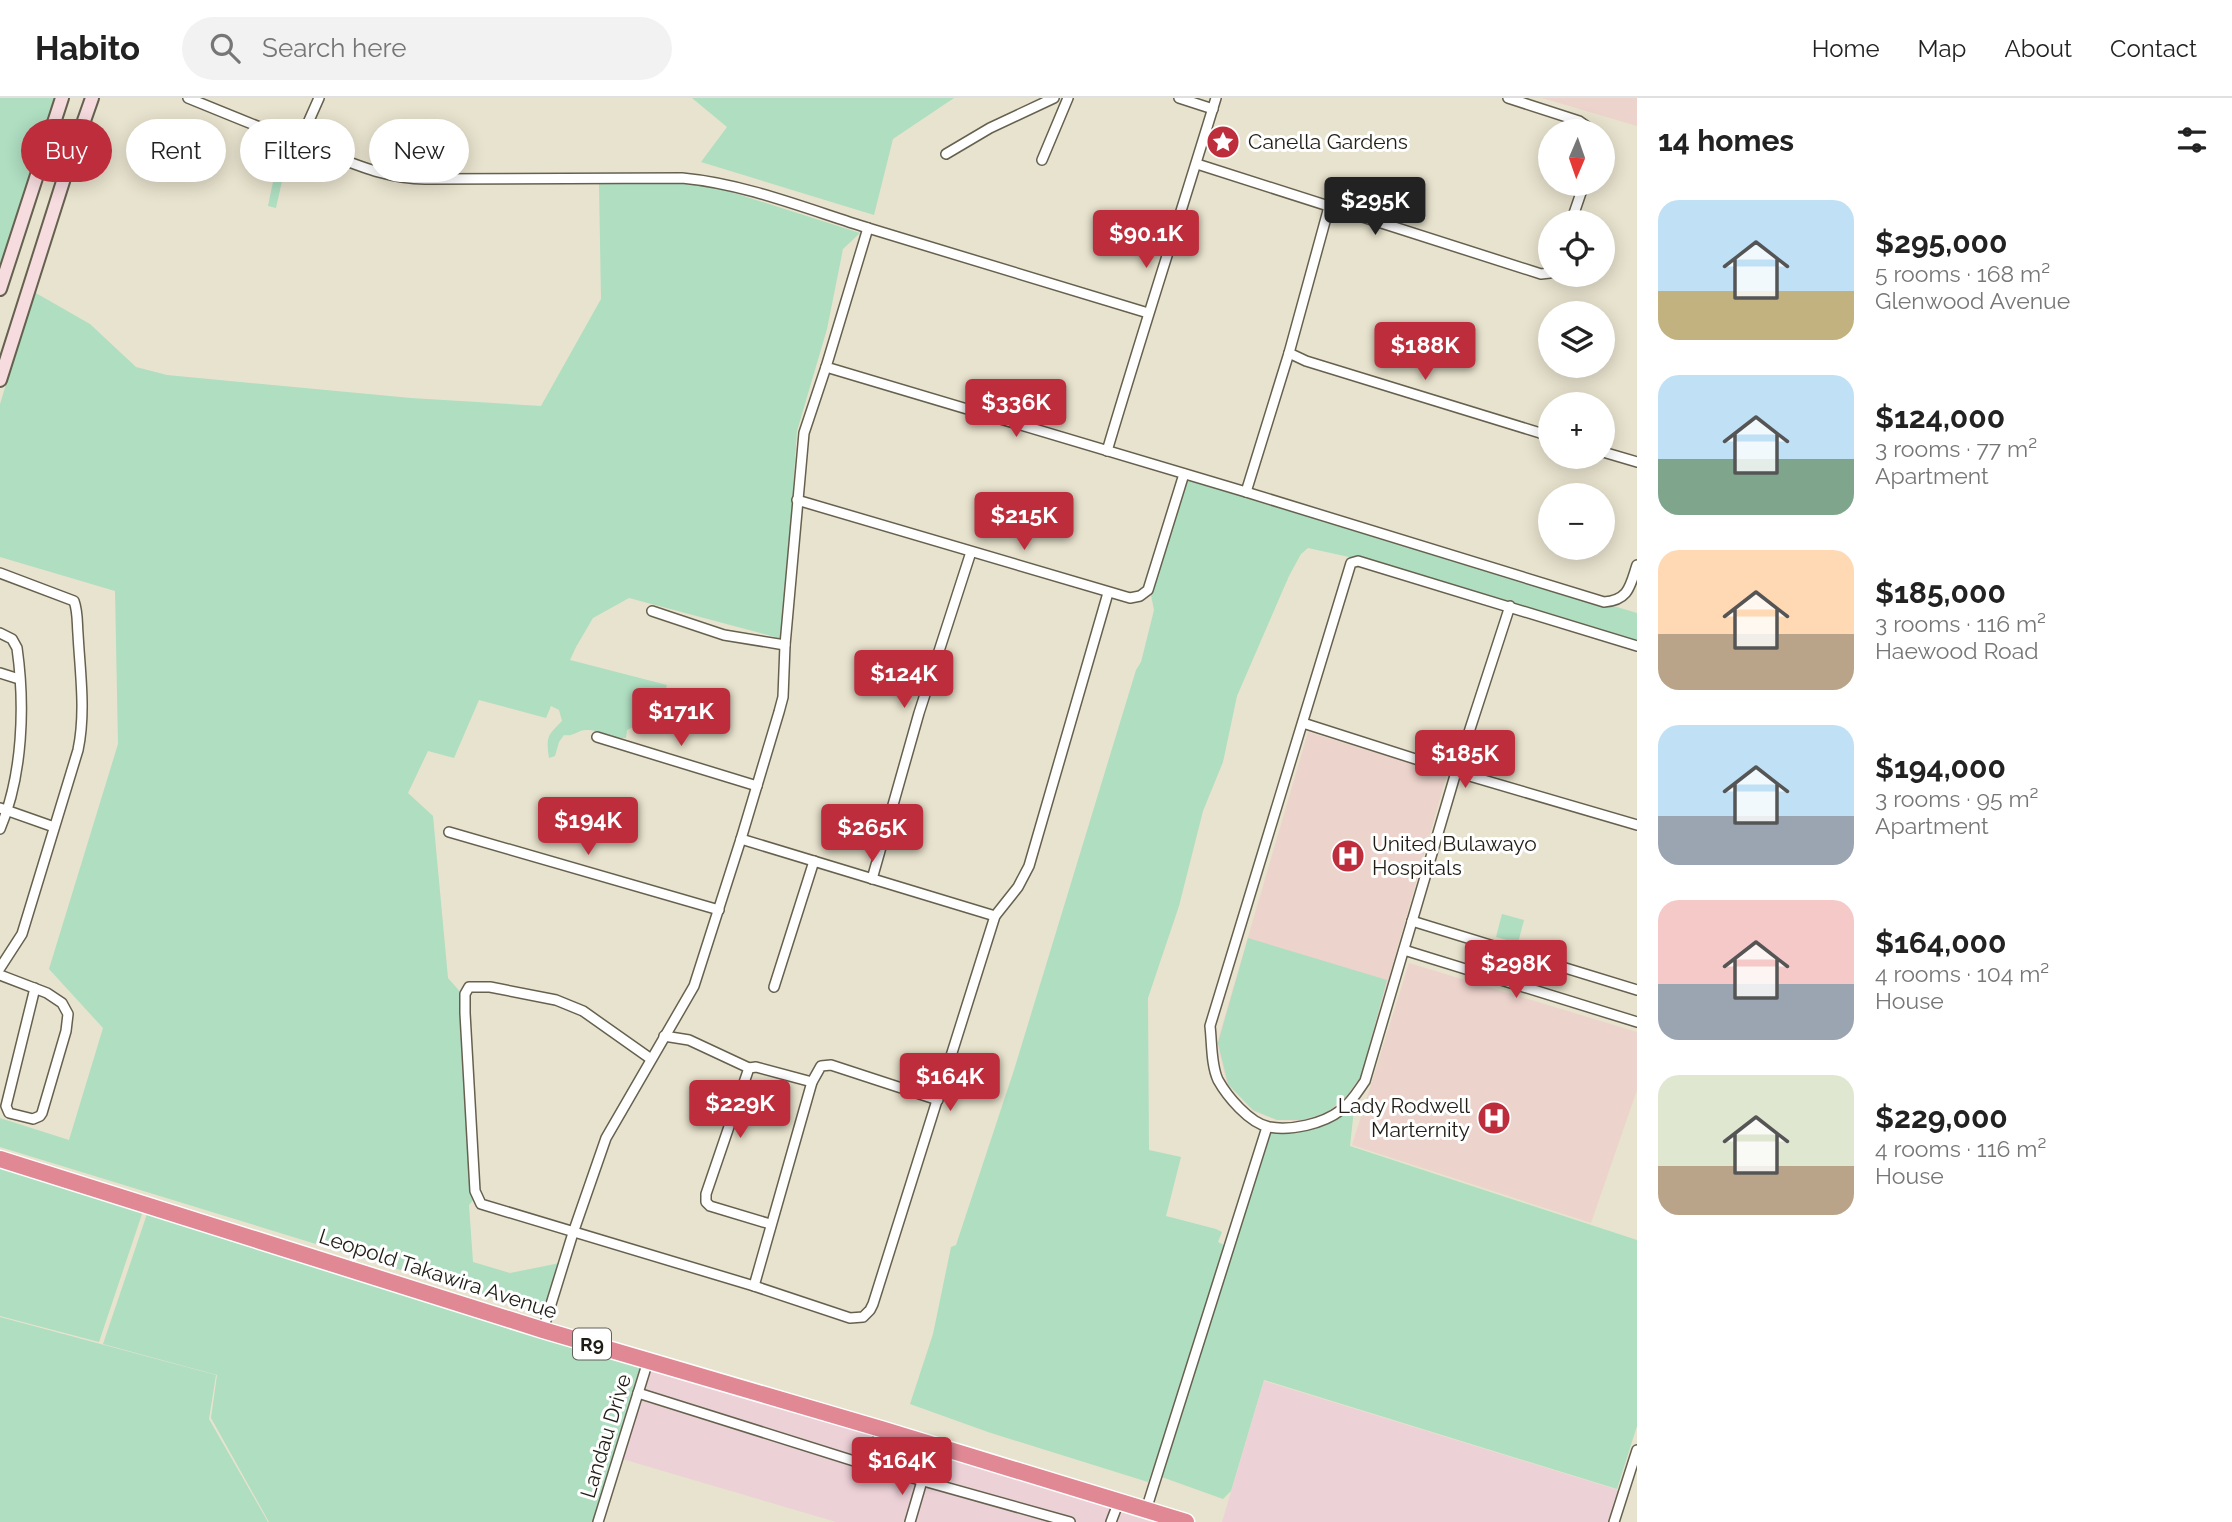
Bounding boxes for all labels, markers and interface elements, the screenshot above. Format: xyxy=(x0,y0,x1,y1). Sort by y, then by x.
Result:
search box xyxy=(182,17,672,80)
text: Habito xyxy=(35,29,140,68)
icon: search xyxy=(206,29,244,67)
text: Search here xyxy=(262,33,406,63)
text: Home xyxy=(1812,34,1880,63)
text: Map xyxy=(1918,34,1966,63)
text: About xyxy=(2004,34,2072,63)
text: Contact xyxy=(2110,34,2197,63)
chip: Buy xyxy=(21,119,112,182)
chip: Rent xyxy=(126,119,226,182)
chip: Filters xyxy=(240,119,355,182)
chip: New xyxy=(369,119,469,182)
north arrow xyxy=(1538,119,1615,196)
map controls xyxy=(1538,119,1615,560)
icon: filters xyxy=(2173,121,2211,159)
place icon: Canella Gardens xyxy=(1204,123,1242,161)
text: 14 homes xyxy=(1658,123,1794,158)
place label: Canella Gardens xyxy=(1248,129,1408,154)
pin: $295K xyxy=(1326,178,1424,237)
text: $295K xyxy=(1340,186,1410,213)
button: locate xyxy=(1538,210,1615,287)
pin: $90.1K xyxy=(1089,211,1203,270)
text: $90.1K xyxy=(1109,219,1183,246)
text: $295,000 xyxy=(1875,225,2007,260)
icon: home xyxy=(1714,228,1798,312)
text: 5 rooms · 168 m² xyxy=(1875,260,2050,287)
text: Glenwood Avenue xyxy=(1875,287,2070,314)
button: layers xyxy=(1538,301,1615,378)
pin: $188K xyxy=(1376,322,1474,382)
text: $188K xyxy=(1390,331,1460,358)
pin: $336K xyxy=(967,380,1065,439)
text: $336K xyxy=(981,388,1051,415)
button: + xyxy=(1538,392,1615,469)
text: $124,000 xyxy=(1875,400,2005,435)
icon: home xyxy=(1714,403,1798,487)
text: 3 rooms · 77 m² xyxy=(1875,435,2037,462)
text: Apartment xyxy=(1875,462,1989,489)
button: − xyxy=(1538,483,1615,560)
pin: $215K xyxy=(975,492,1073,552)
text: $215K xyxy=(990,501,1058,528)
text: $185,000 xyxy=(1875,575,2006,610)
icon: home xyxy=(1714,578,1798,662)
text: 3 rooms · 116 m² xyxy=(1875,610,2046,637)
text: Haewood Road xyxy=(1875,637,2039,664)
pin: $124K xyxy=(855,650,953,710)
text: $124K xyxy=(870,659,938,686)
pin: $171K xyxy=(632,688,730,748)
text: $171K xyxy=(648,697,714,724)
pin: $185K xyxy=(1416,730,1514,790)
text: $185K xyxy=(1431,739,1499,766)
text: $194,000 xyxy=(1875,750,2006,785)
icon: home xyxy=(1714,753,1798,837)
text: 3 rooms · 95 m² xyxy=(1875,785,2038,812)
pin: $194K xyxy=(539,798,637,857)
pin: $265K xyxy=(823,804,921,864)
text: $194K xyxy=(554,806,622,833)
text: Apartment xyxy=(1875,812,1989,839)
text: $265K xyxy=(837,813,907,840)
place label: United Bulawayo Hospitals xyxy=(1372,831,1537,880)
hospital icon: United Bulawayo Hospitals xyxy=(1329,837,1367,875)
text: $164,000 xyxy=(1875,925,2006,960)
icon: home xyxy=(1714,928,1798,1012)
pin: $298K xyxy=(1467,940,1565,1000)
text: $298K xyxy=(1481,949,1551,976)
text: 4 rooms · 104 m² xyxy=(1875,960,2049,987)
text: House xyxy=(1875,987,1944,1014)
pin: $164K xyxy=(901,1054,999,1113)
text: $164K xyxy=(916,1062,984,1089)
pin: $229K xyxy=(691,1080,789,1140)
text: $229K xyxy=(705,1089,775,1116)
place label: Lady Rodwell Marternity xyxy=(1338,1093,1470,1142)
hospital icon: Lady Rodwell Marternity xyxy=(1475,1099,1513,1137)
text: $229,000 xyxy=(1875,1100,2008,1135)
icon: home xyxy=(1714,1103,1798,1187)
text: 4 rooms · 116 m² xyxy=(1875,1135,2046,1162)
text: House xyxy=(1875,1162,1944,1189)
street label: Leopold Takawira Avenue xyxy=(316,1223,560,1324)
road number: R9 xyxy=(573,1328,611,1360)
street label: Landau Drive xyxy=(575,1371,636,1501)
pin: $164K xyxy=(853,1438,951,1497)
text: $164K xyxy=(868,1446,936,1473)

